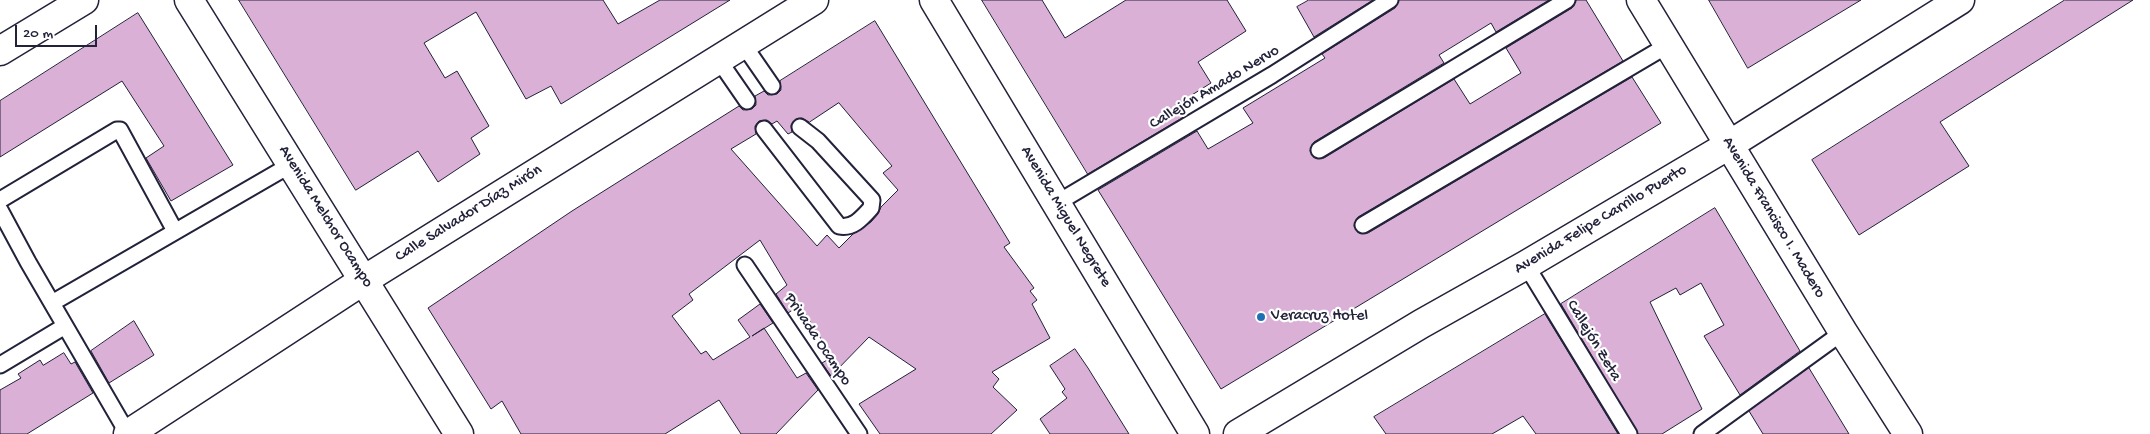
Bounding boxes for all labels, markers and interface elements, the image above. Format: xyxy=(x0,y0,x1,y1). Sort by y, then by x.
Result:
scale bar xyxy=(18,15,100,47)
text: 20 m xyxy=(23,25,53,43)
street label: Callejón Amado Nervo xyxy=(1147,42,1283,134)
street label: Avenida Francisco I. Madero xyxy=(1717,134,1829,302)
street label: Avenida Melchor Ocampo xyxy=(273,142,377,292)
street label: Avenida Miguel Negrete xyxy=(1015,143,1115,291)
street label: Calle Salvador Díaz Mirón xyxy=(392,161,546,267)
street label: Avenida Felipe Carrillo Puerto xyxy=(1511,161,1691,279)
street label: Privada Ocampo xyxy=(779,290,855,390)
street label: Callejón Zeta xyxy=(1561,297,1625,385)
place label: Veracruz Hotel xyxy=(1271,307,1368,327)
marker: Veracruz Hotel xyxy=(1255,311,1267,323)

